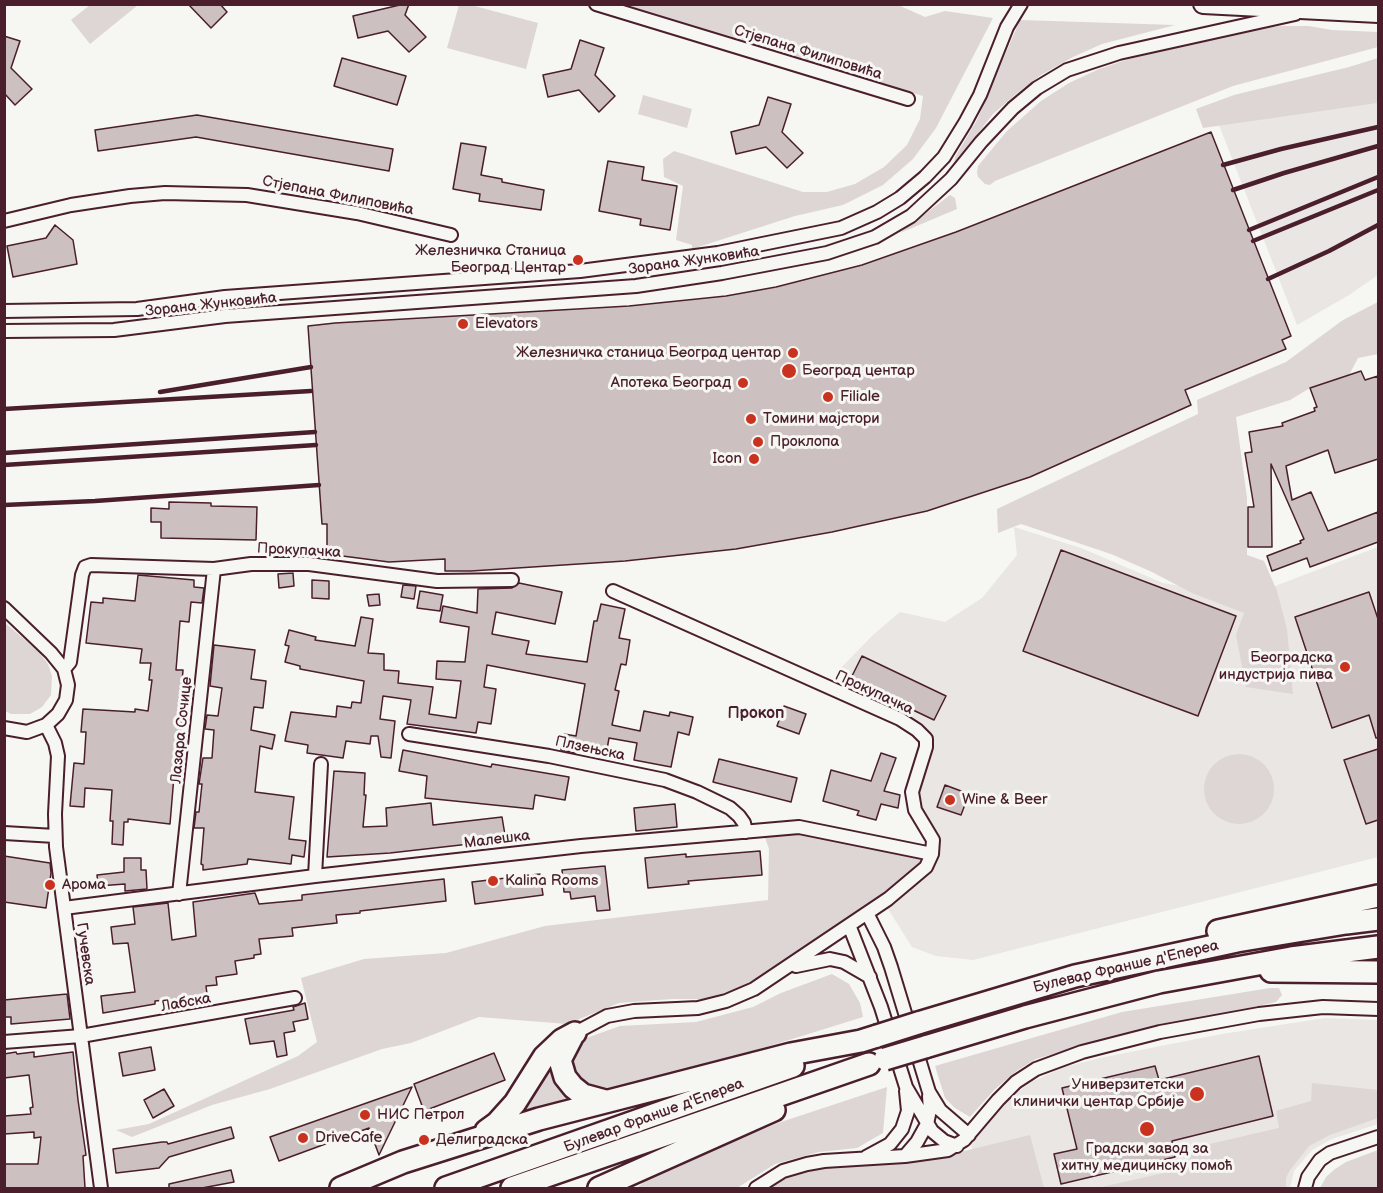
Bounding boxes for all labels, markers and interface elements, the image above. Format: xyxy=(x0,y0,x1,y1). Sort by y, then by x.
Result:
street label: Стјепана Филиповића xyxy=(732,22,884,84)
street label: Стјепана Филиповића xyxy=(261,172,415,220)
place label: Железничка Станица Београд Центар xyxy=(415,242,566,277)
street label: Зорана Жунковића xyxy=(627,243,761,279)
marker: Железничка Станица Београд Центар xyxy=(571,253,585,267)
street label: Зорана Жунковића xyxy=(144,289,278,321)
place label: Elevators xyxy=(475,315,538,333)
marker: Elevators xyxy=(456,317,470,331)
place label: Железничка станица Београд центар xyxy=(516,344,781,362)
marker: Железничка станица Београд центар xyxy=(786,346,800,360)
marker: Београд центар xyxy=(780,362,798,380)
place label: Београд центар xyxy=(802,362,915,380)
place label: Апотека Београд xyxy=(611,374,731,392)
marker: Апотека Београд xyxy=(736,376,750,390)
place label: Filiale xyxy=(840,388,880,406)
marker: Filiale xyxy=(821,390,835,404)
place label: Томини мајстори xyxy=(763,410,880,428)
marker: Томини мајстори xyxy=(744,412,758,426)
place label: Проклопа xyxy=(770,433,839,451)
marker: Проклопа xyxy=(751,435,765,449)
place label: Icon xyxy=(712,450,742,468)
marker: Icon xyxy=(747,452,761,466)
street label: Прокупачка xyxy=(256,540,342,562)
place label: Београдска индустрија пива xyxy=(1219,649,1333,684)
marker: Београдска индустрија пива xyxy=(1338,660,1352,674)
street label: Прокупачка xyxy=(832,667,916,719)
street label: Лазара Сочице xyxy=(167,676,197,784)
district label: Прокоп xyxy=(727,704,785,724)
street label: Плзењска xyxy=(553,733,627,765)
place label: Wine & Beer xyxy=(962,791,1047,809)
marker: Wine & Beer xyxy=(943,793,957,807)
street label: Малешка xyxy=(463,827,531,853)
place label: Kalina Rooms xyxy=(505,872,598,890)
marker: Kalina Rooms xyxy=(486,874,500,888)
place label: Арома xyxy=(62,876,106,894)
marker: Арома xyxy=(43,878,57,892)
street label: Гучевска xyxy=(72,922,98,986)
street label: Булевар Франше д'Епереа xyxy=(1032,937,1220,997)
street label: Лабска xyxy=(160,990,212,1016)
street label: Булевар Франше д'Епереа xyxy=(562,1075,746,1157)
place label: Универзитетски клинички центар Србије xyxy=(1013,1076,1184,1111)
marker: Универзитетски клинички центар Србије xyxy=(1188,1085,1206,1103)
place label: НИС Петрол xyxy=(377,1106,465,1124)
marker: НИС Петрол xyxy=(358,1108,372,1122)
marker: Градски завод за хитну медицинску помоћ xyxy=(1138,1120,1156,1138)
place label: DriveCafe xyxy=(315,1129,382,1147)
marker: DriveCafe xyxy=(296,1131,310,1145)
place label: Делиградска xyxy=(436,1131,528,1149)
marker: Делиградска xyxy=(417,1133,431,1147)
place label: Градски завод за хитну медицинску помоћ xyxy=(1061,1140,1233,1175)

